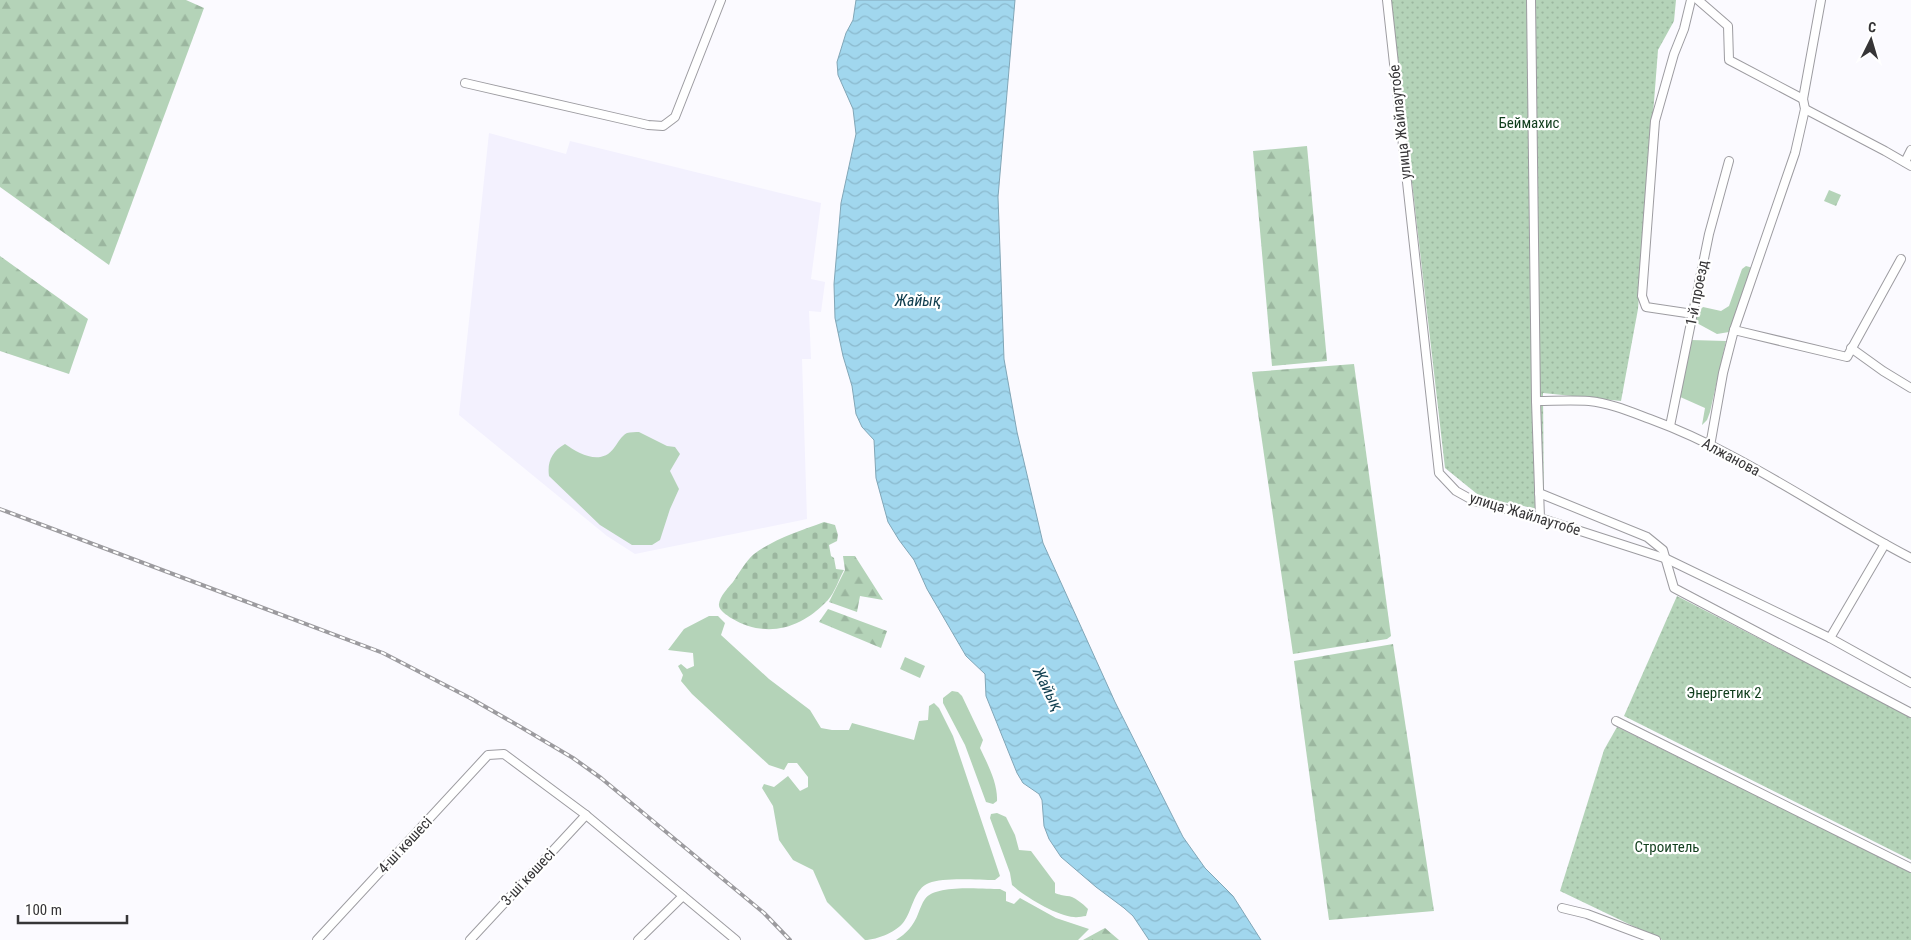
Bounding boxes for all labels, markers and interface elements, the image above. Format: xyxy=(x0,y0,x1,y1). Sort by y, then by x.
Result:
north arrow xyxy=(1846,15,1896,65)
text: С xyxy=(1867,19,1877,35)
street label: улица Жайлаутобе xyxy=(1385,64,1415,180)
park label: Беймахис xyxy=(1499,114,1560,132)
street label: 1-й проезд xyxy=(1682,259,1712,327)
water label: Жайық xyxy=(894,291,941,310)
street label: Алжанова xyxy=(1699,434,1763,480)
street label: улица Жайлаутобе xyxy=(1467,489,1583,539)
water label: Жайық xyxy=(1029,663,1067,714)
park label: Энергетик 2 xyxy=(1686,684,1762,702)
street label: 4-шi көшесі xyxy=(374,813,436,877)
park label: Строитель xyxy=(1634,838,1700,856)
street label: 3-шi көшесі xyxy=(497,845,559,909)
scale bar xyxy=(18,892,126,924)
text: 100 m xyxy=(25,901,62,919)

